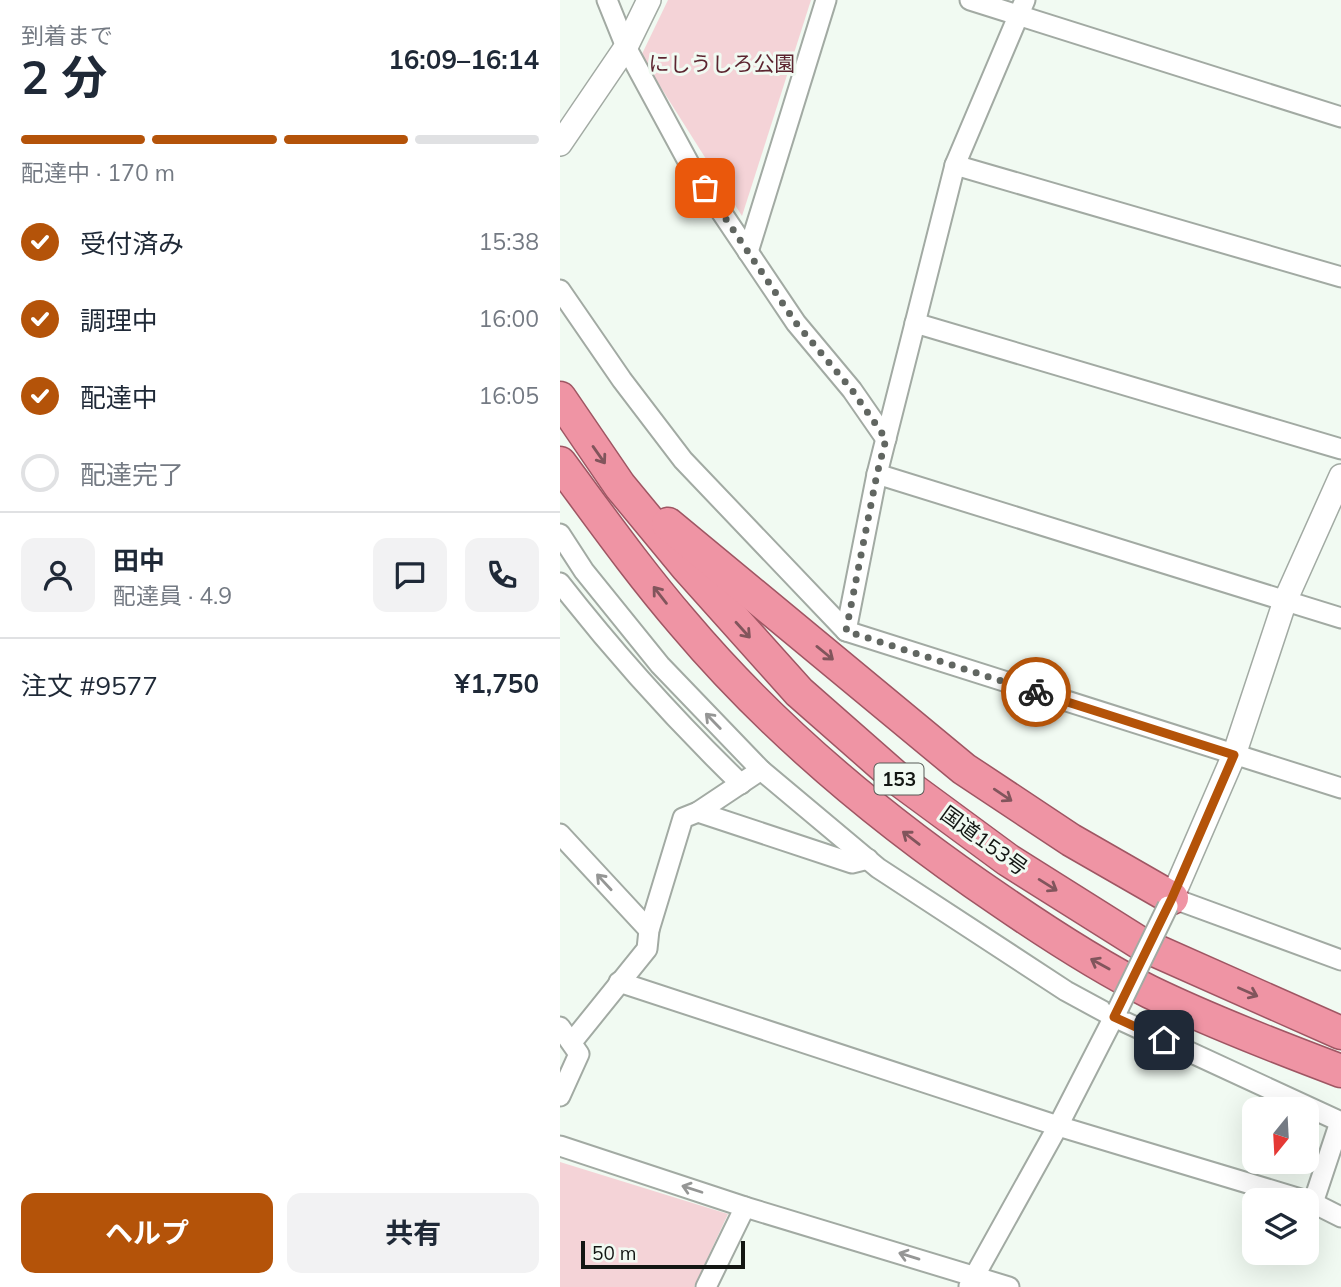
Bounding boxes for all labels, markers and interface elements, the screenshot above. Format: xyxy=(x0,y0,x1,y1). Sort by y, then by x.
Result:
text: 到着まで xyxy=(21,21,113,50)
text: 16:09–16:14 xyxy=(388,43,539,76)
text: 2 分 xyxy=(21,48,107,106)
park label: にしうしろ公園 xyxy=(649,50,796,76)
text: 配達中 · 170 m xyxy=(21,158,175,187)
pin xyxy=(675,158,735,218)
icon: bag xyxy=(686,169,724,207)
icon: check xyxy=(21,223,59,261)
text: 受付済み xyxy=(80,227,184,260)
text: 15:38 xyxy=(479,227,539,256)
icon: check xyxy=(21,300,59,338)
text: 調理中 xyxy=(80,304,158,337)
text: 16:00 xyxy=(479,304,539,333)
icon: check xyxy=(21,377,59,415)
text: 配達中 xyxy=(80,381,158,414)
text: 16:05 xyxy=(479,381,539,410)
one-way arrow xyxy=(592,445,606,464)
text: 配達完了 xyxy=(80,458,184,491)
button: person xyxy=(21,538,95,612)
button: chat xyxy=(373,538,447,612)
button: phone xyxy=(465,538,539,612)
text: 田中 xyxy=(113,544,165,577)
text: 配達員 · 4.9 xyxy=(113,581,232,610)
one-way arrow xyxy=(653,586,668,604)
one-way arrow xyxy=(735,621,752,638)
one-way arrow xyxy=(816,645,834,661)
courier xyxy=(1001,657,1071,727)
text: ¥1,750 xyxy=(455,667,539,700)
text: 注文 #9577 xyxy=(21,669,158,702)
icon: bike xyxy=(1017,673,1055,711)
one-way arrow xyxy=(705,712,722,729)
road number: 153 xyxy=(874,764,924,794)
one-way arrow xyxy=(993,787,1012,802)
street label: 国道153号 xyxy=(936,800,1033,880)
one-way arrow xyxy=(902,830,921,845)
one-way arrow xyxy=(596,874,613,891)
one-way arrow xyxy=(1038,878,1057,893)
one-way arrow xyxy=(1090,957,1111,970)
one-way arrow xyxy=(1237,986,1259,999)
pin xyxy=(1134,1010,1194,1070)
icon: home xyxy=(1145,1021,1183,1059)
north arrow xyxy=(1242,1097,1320,1174)
map controls xyxy=(1242,1097,1319,1265)
one-way arrow xyxy=(681,1182,703,1195)
button: layers xyxy=(1242,1188,1319,1265)
button: ヘルプ xyxy=(21,1193,273,1273)
button: 共有 xyxy=(287,1193,539,1273)
scale bar xyxy=(581,1238,746,1270)
text: 50 m xyxy=(592,1241,636,1265)
one-way arrow xyxy=(899,1249,921,1262)

